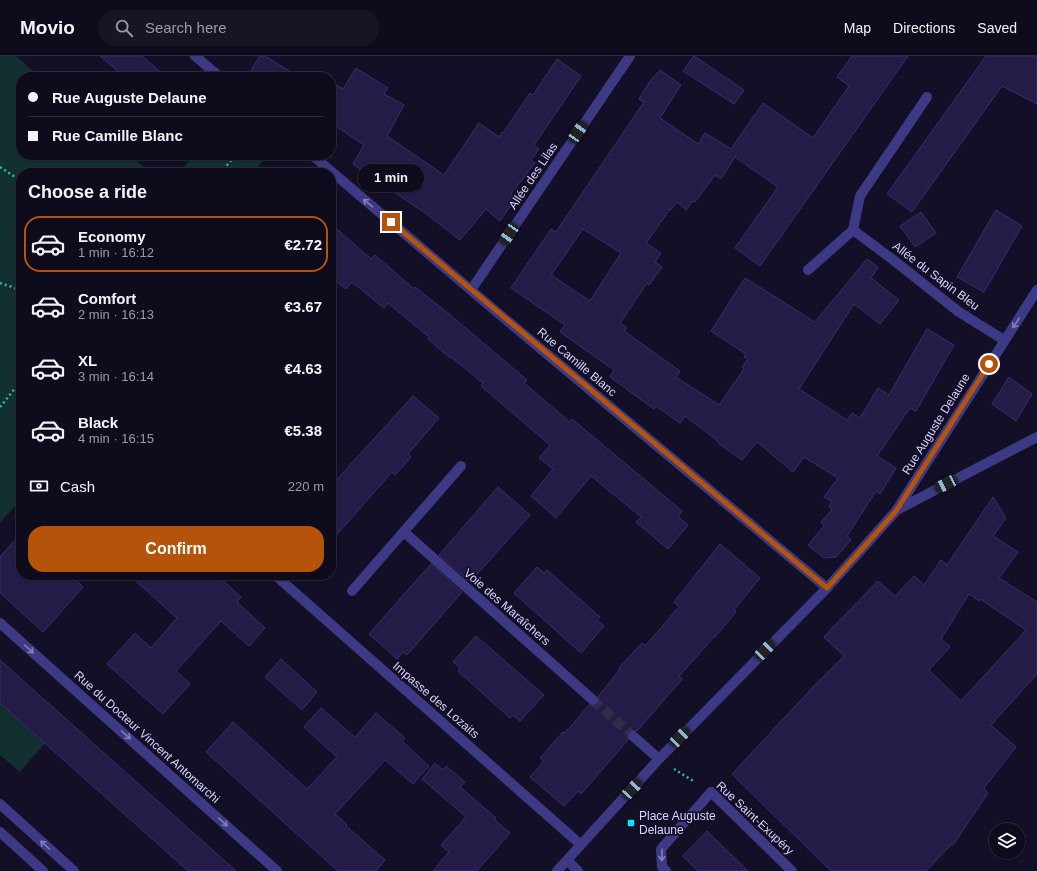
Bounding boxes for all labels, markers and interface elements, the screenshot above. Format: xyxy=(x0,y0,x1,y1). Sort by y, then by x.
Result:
search box xyxy=(99,10,379,46)
text: Movio xyxy=(20,17,75,38)
icon: search xyxy=(113,17,135,39)
text: Search here xyxy=(145,19,227,36)
text: Map xyxy=(844,20,871,36)
text: Directions xyxy=(893,20,955,36)
text: Saved xyxy=(977,20,1017,36)
text: Rue Auguste Delaune xyxy=(52,89,206,106)
car xyxy=(566,119,590,145)
text: Rue Camille Blanc xyxy=(52,127,183,144)
street label: Allée des Lilas xyxy=(506,140,560,212)
callout: 1 min xyxy=(358,164,424,192)
text: 1 min xyxy=(374,170,408,185)
text: Choose a ride xyxy=(28,182,147,202)
one-way arrow xyxy=(363,198,374,207)
route end xyxy=(382,213,400,231)
car xyxy=(497,221,521,247)
icon: car xyxy=(30,226,66,262)
text: Economy xyxy=(78,228,146,245)
text: €2.72 xyxy=(284,236,322,253)
street label: Allée du Sapin Bleu xyxy=(890,239,982,313)
text: 1 min · 16:12 xyxy=(78,245,154,260)
icon: car xyxy=(30,288,66,324)
text: Comfort xyxy=(78,290,136,307)
text: €3.67 xyxy=(284,298,322,315)
text: 2 min · 16:13 xyxy=(78,307,154,322)
one-way arrow xyxy=(1011,317,1019,329)
street label: Rue Camille Blanc xyxy=(535,325,619,399)
icon: car xyxy=(30,350,66,386)
text: XL xyxy=(78,352,97,369)
route start xyxy=(980,355,998,373)
text: €4.63 xyxy=(284,360,322,377)
text: 3 min · 16:14 xyxy=(78,369,154,384)
street label: Rue Auguste Delaune xyxy=(899,371,973,477)
icon: car xyxy=(30,412,66,448)
text: Black xyxy=(78,414,118,431)
text: €5.38 xyxy=(284,422,322,439)
text: 4 min · 16:15 xyxy=(78,431,154,446)
car xyxy=(933,473,959,495)
icon: cash xyxy=(28,475,50,497)
text: Cash xyxy=(60,478,95,495)
text: 220 m xyxy=(288,479,324,494)
button: Confirm xyxy=(28,526,324,572)
street label: Voie des Maraîchers xyxy=(461,566,553,648)
car xyxy=(752,637,778,663)
one-way arrow xyxy=(24,644,34,653)
street label: Impasse des Lozaits xyxy=(390,659,482,741)
street label: Rue du Docteur Vincent Antomarchi xyxy=(72,668,222,806)
car xyxy=(667,724,693,750)
one-way arrow xyxy=(121,731,131,740)
car xyxy=(619,776,645,802)
street label: Rue Saint-Exupéry xyxy=(713,779,797,857)
place label: Place Auguste Delaune xyxy=(639,809,716,837)
one-way arrow xyxy=(218,818,228,827)
marker: Place Auguste Delaune xyxy=(626,818,636,828)
map controls xyxy=(989,823,1025,859)
button: layers xyxy=(989,823,1025,859)
one-way arrow xyxy=(40,840,50,850)
one-way arrow xyxy=(658,848,666,861)

